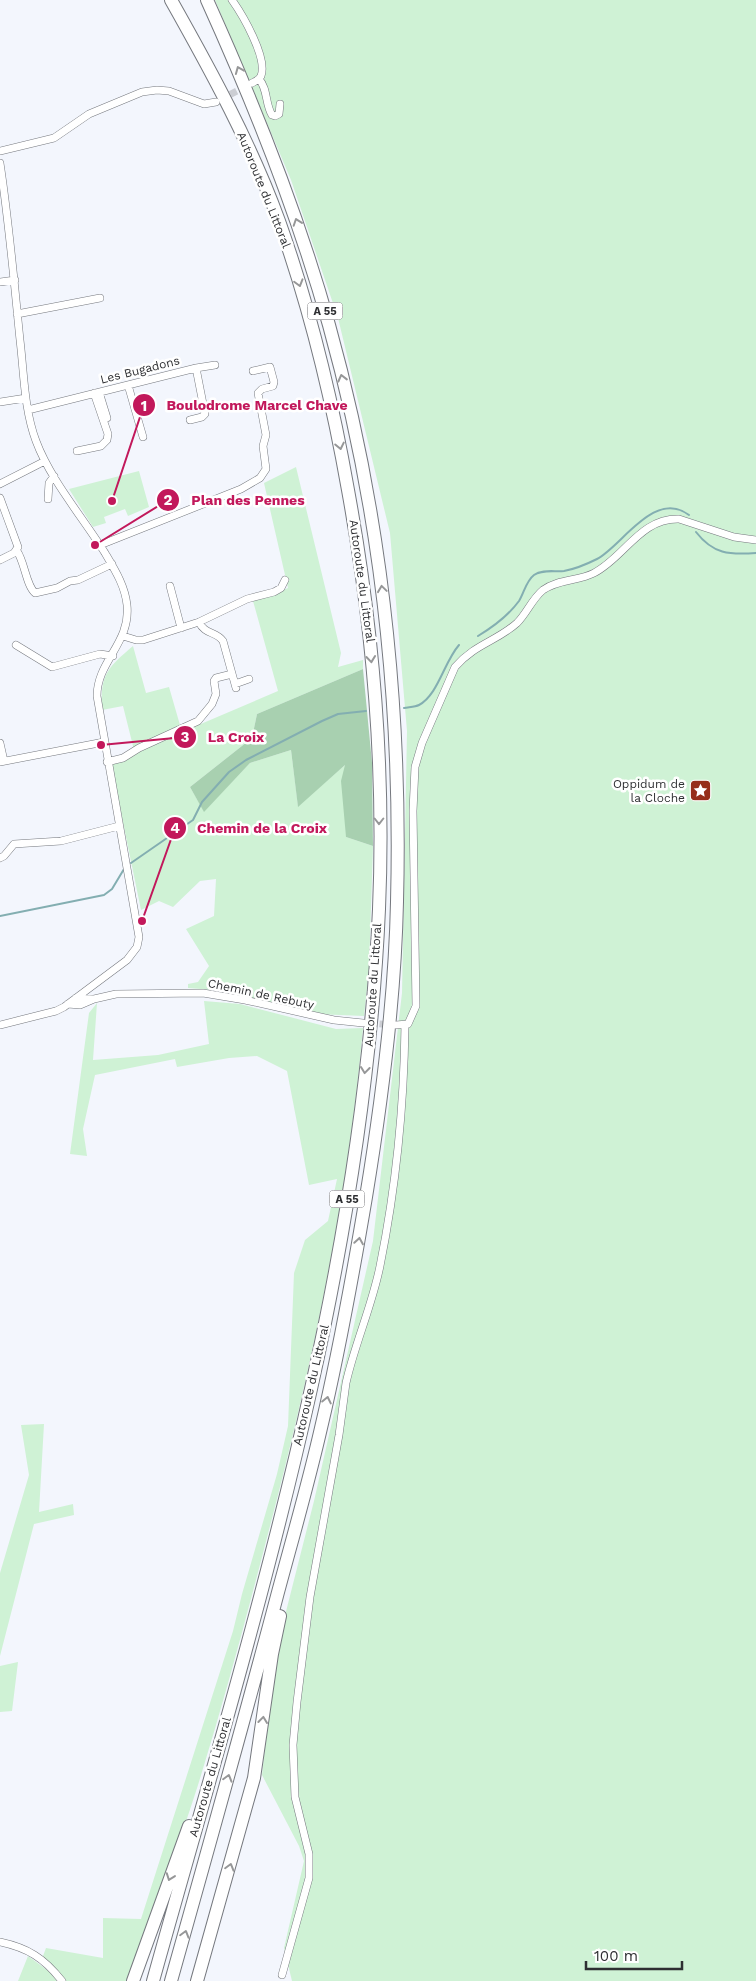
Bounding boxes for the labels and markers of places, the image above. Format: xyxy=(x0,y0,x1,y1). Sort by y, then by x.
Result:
callout: Boulodrome Marcel Chave xyxy=(132,391,358,420)
callout: Plan des Pennes xyxy=(156,485,314,514)
callout: La Croix xyxy=(173,722,274,751)
place label: Oppidum de la Cloche xyxy=(613,777,685,805)
place icon: Oppidum de la Cloche xyxy=(689,779,713,803)
callout: Chemin de la Croix xyxy=(162,813,338,842)

